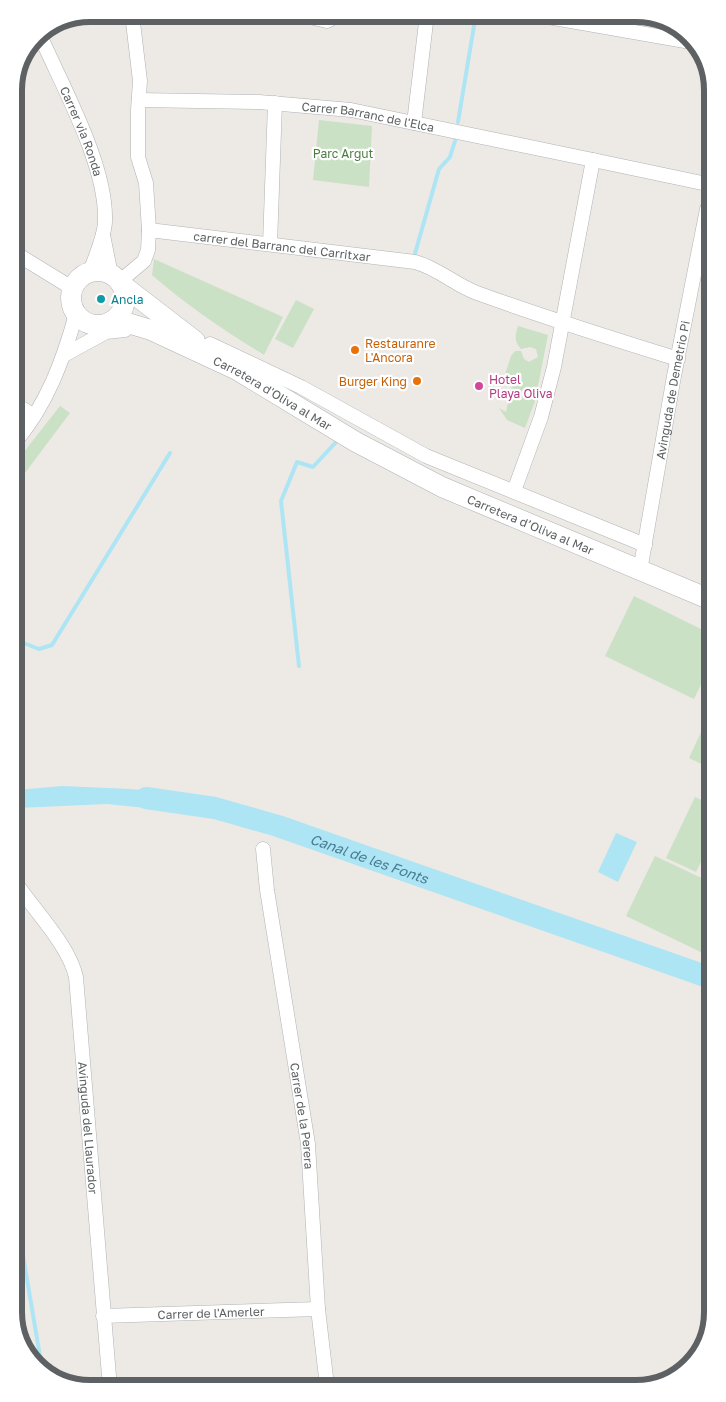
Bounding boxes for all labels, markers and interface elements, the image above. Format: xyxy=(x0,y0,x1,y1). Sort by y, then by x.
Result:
street label: Carrer via Ronda xyxy=(57,84,106,178)
street label: Carrer Barranc de l'Elca xyxy=(301,98,436,135)
park label: Parc Argut xyxy=(313,146,374,161)
street label: carrer del Barranc del Carritxar xyxy=(193,228,372,264)
place label: Ancla xyxy=(111,292,144,307)
marker: Ancla xyxy=(95,293,107,305)
street label: Avinguda de Demetrio Pi xyxy=(652,319,692,460)
place label: Restauranre L'Ancora xyxy=(365,336,435,365)
marker: Restauranre L'Ancora xyxy=(349,344,361,356)
street label: Carretera d'Oliva al Mar xyxy=(211,353,335,433)
place label: Hotel Playa Oliva xyxy=(489,372,552,401)
place label: Burger King xyxy=(339,374,407,389)
marker: Burger King xyxy=(411,375,423,387)
marker: Hotel Playa Oliva xyxy=(473,380,485,392)
street label: Carretera d’Oliva al Mar xyxy=(465,491,596,557)
water label: Canal de les Fonts xyxy=(308,830,431,887)
street label: Avinguda del Llaurador xyxy=(76,1061,101,1195)
street label: Carrer de la Perera xyxy=(287,1062,317,1170)
street label: Carrer de l'Amerler xyxy=(157,1303,265,1322)

